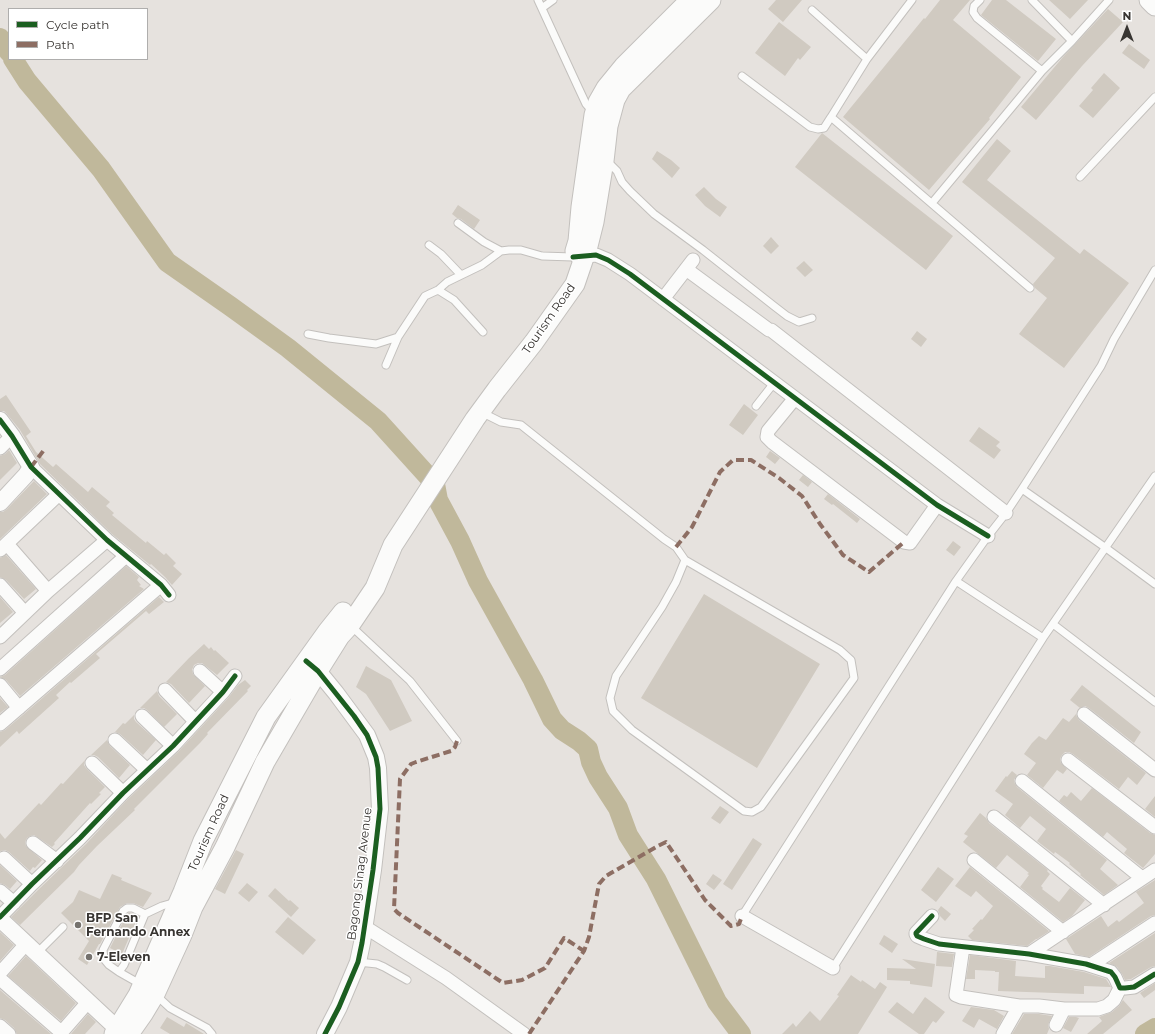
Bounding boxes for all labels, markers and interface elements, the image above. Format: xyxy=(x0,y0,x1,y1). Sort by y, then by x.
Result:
legend xyxy=(8,8,148,60)
north arrow xyxy=(1107,8,1147,48)
text: N xyxy=(1123,9,1131,23)
text: Cycle path xyxy=(46,17,109,32)
text: Path xyxy=(46,37,75,52)
street label: Tourism Road xyxy=(519,281,579,357)
street label: Tourism Road xyxy=(186,792,232,874)
street label: Bagong Sinag Avenue xyxy=(345,807,375,941)
place label: BFP San Fernando Annex xyxy=(86,911,190,939)
marker: BFP San Fernando Annex xyxy=(73,920,83,930)
place label: 7-Eleven xyxy=(97,950,150,964)
marker: 7-Eleven xyxy=(84,952,94,962)

